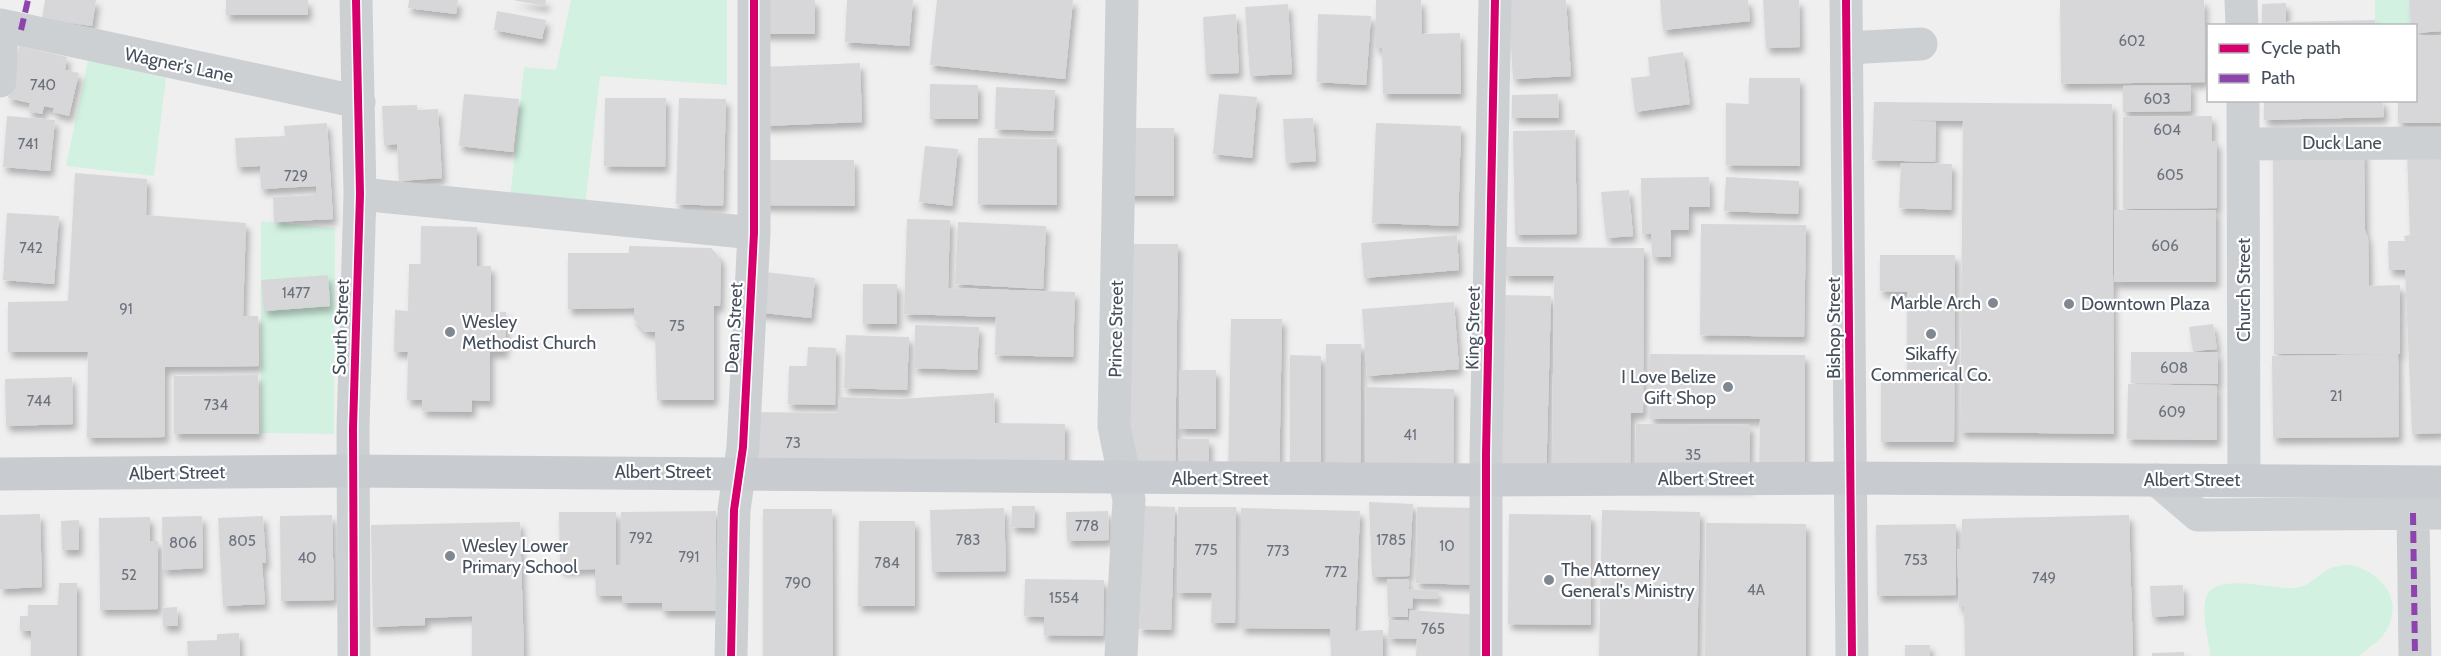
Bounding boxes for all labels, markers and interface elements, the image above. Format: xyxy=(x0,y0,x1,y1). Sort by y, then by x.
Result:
legend xyxy=(2207,24,2417,102)
house number: 602 xyxy=(2119,32,2146,50)
text: Cycle path xyxy=(2261,37,2341,59)
street label: Wagner's Lane xyxy=(123,43,235,87)
text: Path xyxy=(2261,67,2295,89)
house number: 740 xyxy=(30,76,56,94)
house number: 603 xyxy=(2143,90,2171,108)
house number: 604 xyxy=(2153,121,2181,139)
street label: Duck Lane xyxy=(2302,132,2382,154)
house number: 741 xyxy=(18,135,38,153)
house number: 605 xyxy=(2156,166,2184,184)
house number: 729 xyxy=(284,167,308,185)
house number: 606 xyxy=(2151,237,2179,255)
street label: Church Street xyxy=(2233,238,2255,342)
house number: 742 xyxy=(19,239,43,257)
street label: Bishop Street xyxy=(1823,277,1845,379)
street label: South Street xyxy=(328,279,354,375)
street label: Prince Street xyxy=(1104,280,1128,378)
street label: Dean Street xyxy=(721,282,747,374)
house number: 1477 xyxy=(282,284,311,302)
street label: King Street xyxy=(1461,286,1485,370)
place label: Marble Arch xyxy=(1890,292,1981,314)
place label: Downtown Plaza xyxy=(2081,293,2210,315)
marker: Marble Arch xyxy=(1986,296,2000,310)
marker: Downtown Plaza xyxy=(2062,297,2076,311)
house number: 91 xyxy=(119,300,133,318)
place label: Wesley Methodist Church xyxy=(462,311,596,354)
house number: 75 xyxy=(669,317,685,335)
marker: Wesley Methodist Church xyxy=(443,325,457,339)
marker: Sikaffy Commerical Co. xyxy=(1924,327,1938,341)
place label: Sikaffy Commerical Co. xyxy=(1871,343,1991,386)
house number: 608 xyxy=(2160,359,2188,377)
place label: I Love Belize Gift Shop xyxy=(1621,366,1716,409)
marker: I Love Belize Gift Shop xyxy=(1721,380,1735,394)
house number: 21 xyxy=(2330,387,2342,405)
house number: 744 xyxy=(27,392,52,410)
house number: 734 xyxy=(204,396,228,414)
house number: 609 xyxy=(2158,403,2186,421)
house number: 41 xyxy=(1403,426,1417,444)
house number: 73 xyxy=(785,434,801,452)
house number: 35 xyxy=(1685,446,1701,464)
street label: Albert Street xyxy=(129,461,225,485)
street label: Albert Street xyxy=(615,461,711,483)
street label: Albert Street xyxy=(1172,468,1268,490)
street label: Albert Street xyxy=(1658,468,1754,490)
street label: Albert Street xyxy=(2144,469,2240,491)
house number: 778 xyxy=(1075,517,1099,535)
house number: 792 xyxy=(629,529,653,547)
house number: 783 xyxy=(956,531,980,549)
house number: 1785 xyxy=(1376,531,1406,549)
house number: 805 xyxy=(228,532,256,550)
house number: 806 xyxy=(169,534,197,552)
place label: Wesley Lower Primary School xyxy=(462,535,578,578)
house number: 10 xyxy=(1439,537,1455,555)
house number: 775 xyxy=(1194,541,1218,559)
house number: 773 xyxy=(1266,542,1290,560)
house number: 791 xyxy=(679,548,699,566)
house number: 40 xyxy=(297,549,317,567)
marker: Wesley Lower Primary School xyxy=(443,549,457,563)
house number: 753 xyxy=(1904,551,1928,569)
house number: 784 xyxy=(874,554,900,572)
place label: The Attorney General's Ministry xyxy=(1561,559,1695,602)
house number: 772 xyxy=(1325,563,1348,581)
house number: 52 xyxy=(121,566,137,584)
house number: 749 xyxy=(2032,569,2056,587)
marker: The Attorney General's Ministry xyxy=(1542,573,1556,587)
house number: 790 xyxy=(785,574,811,592)
house number: 4A xyxy=(1747,581,1766,599)
house number: 1554 xyxy=(1049,589,1079,607)
house number: 765 xyxy=(1421,620,1445,638)

